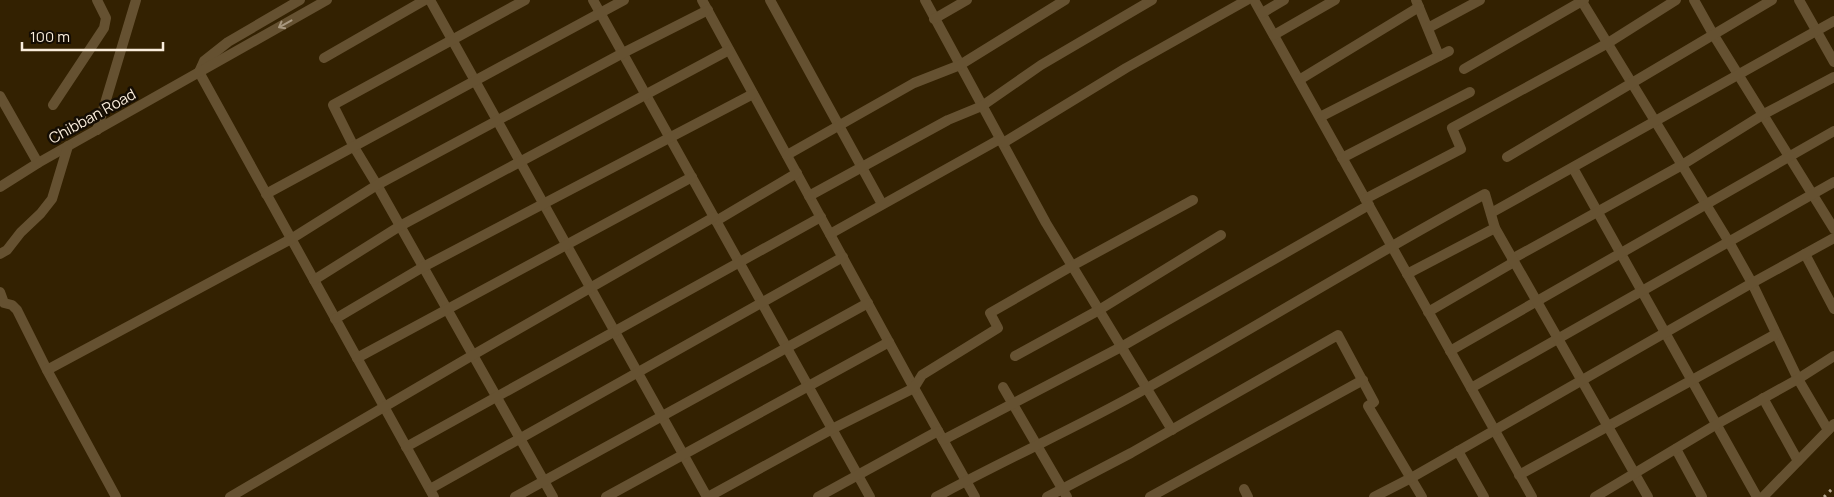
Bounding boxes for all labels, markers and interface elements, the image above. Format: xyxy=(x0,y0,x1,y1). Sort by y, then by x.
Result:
one-way arrow xyxy=(277,19,292,29)
scale bar xyxy=(22,20,164,52)
text: 100 m xyxy=(30,26,70,47)
street label: Chibban Road xyxy=(45,83,139,149)

